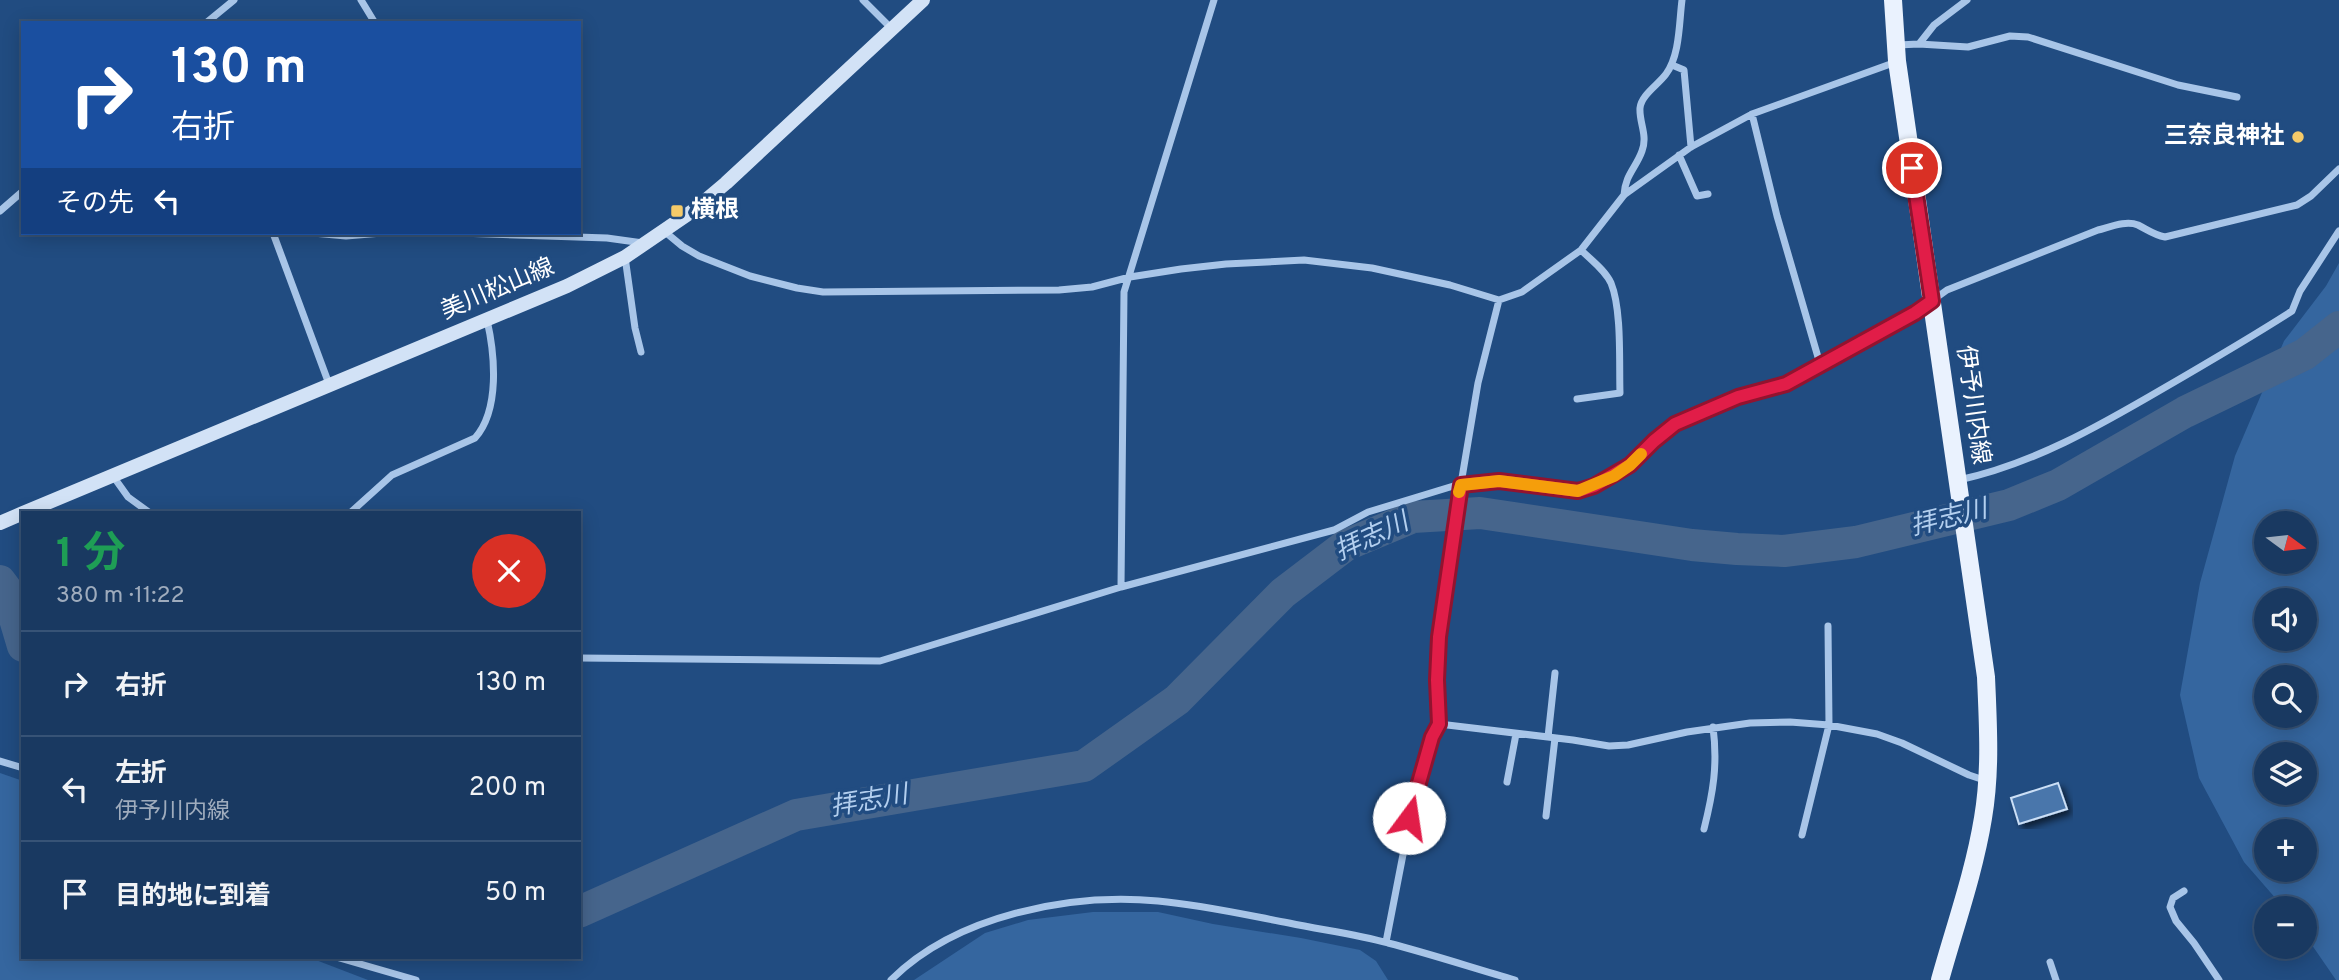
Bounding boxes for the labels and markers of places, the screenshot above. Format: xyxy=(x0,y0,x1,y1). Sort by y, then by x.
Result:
place label: 三奈良神社 xyxy=(2164,122,2284,152)
marker: 三奈良神社 xyxy=(2290,129,2306,145)
pin xyxy=(1882,138,1942,198)
place label: 横根 xyxy=(691,196,739,226)
marker: 横根 xyxy=(669,203,685,219)

